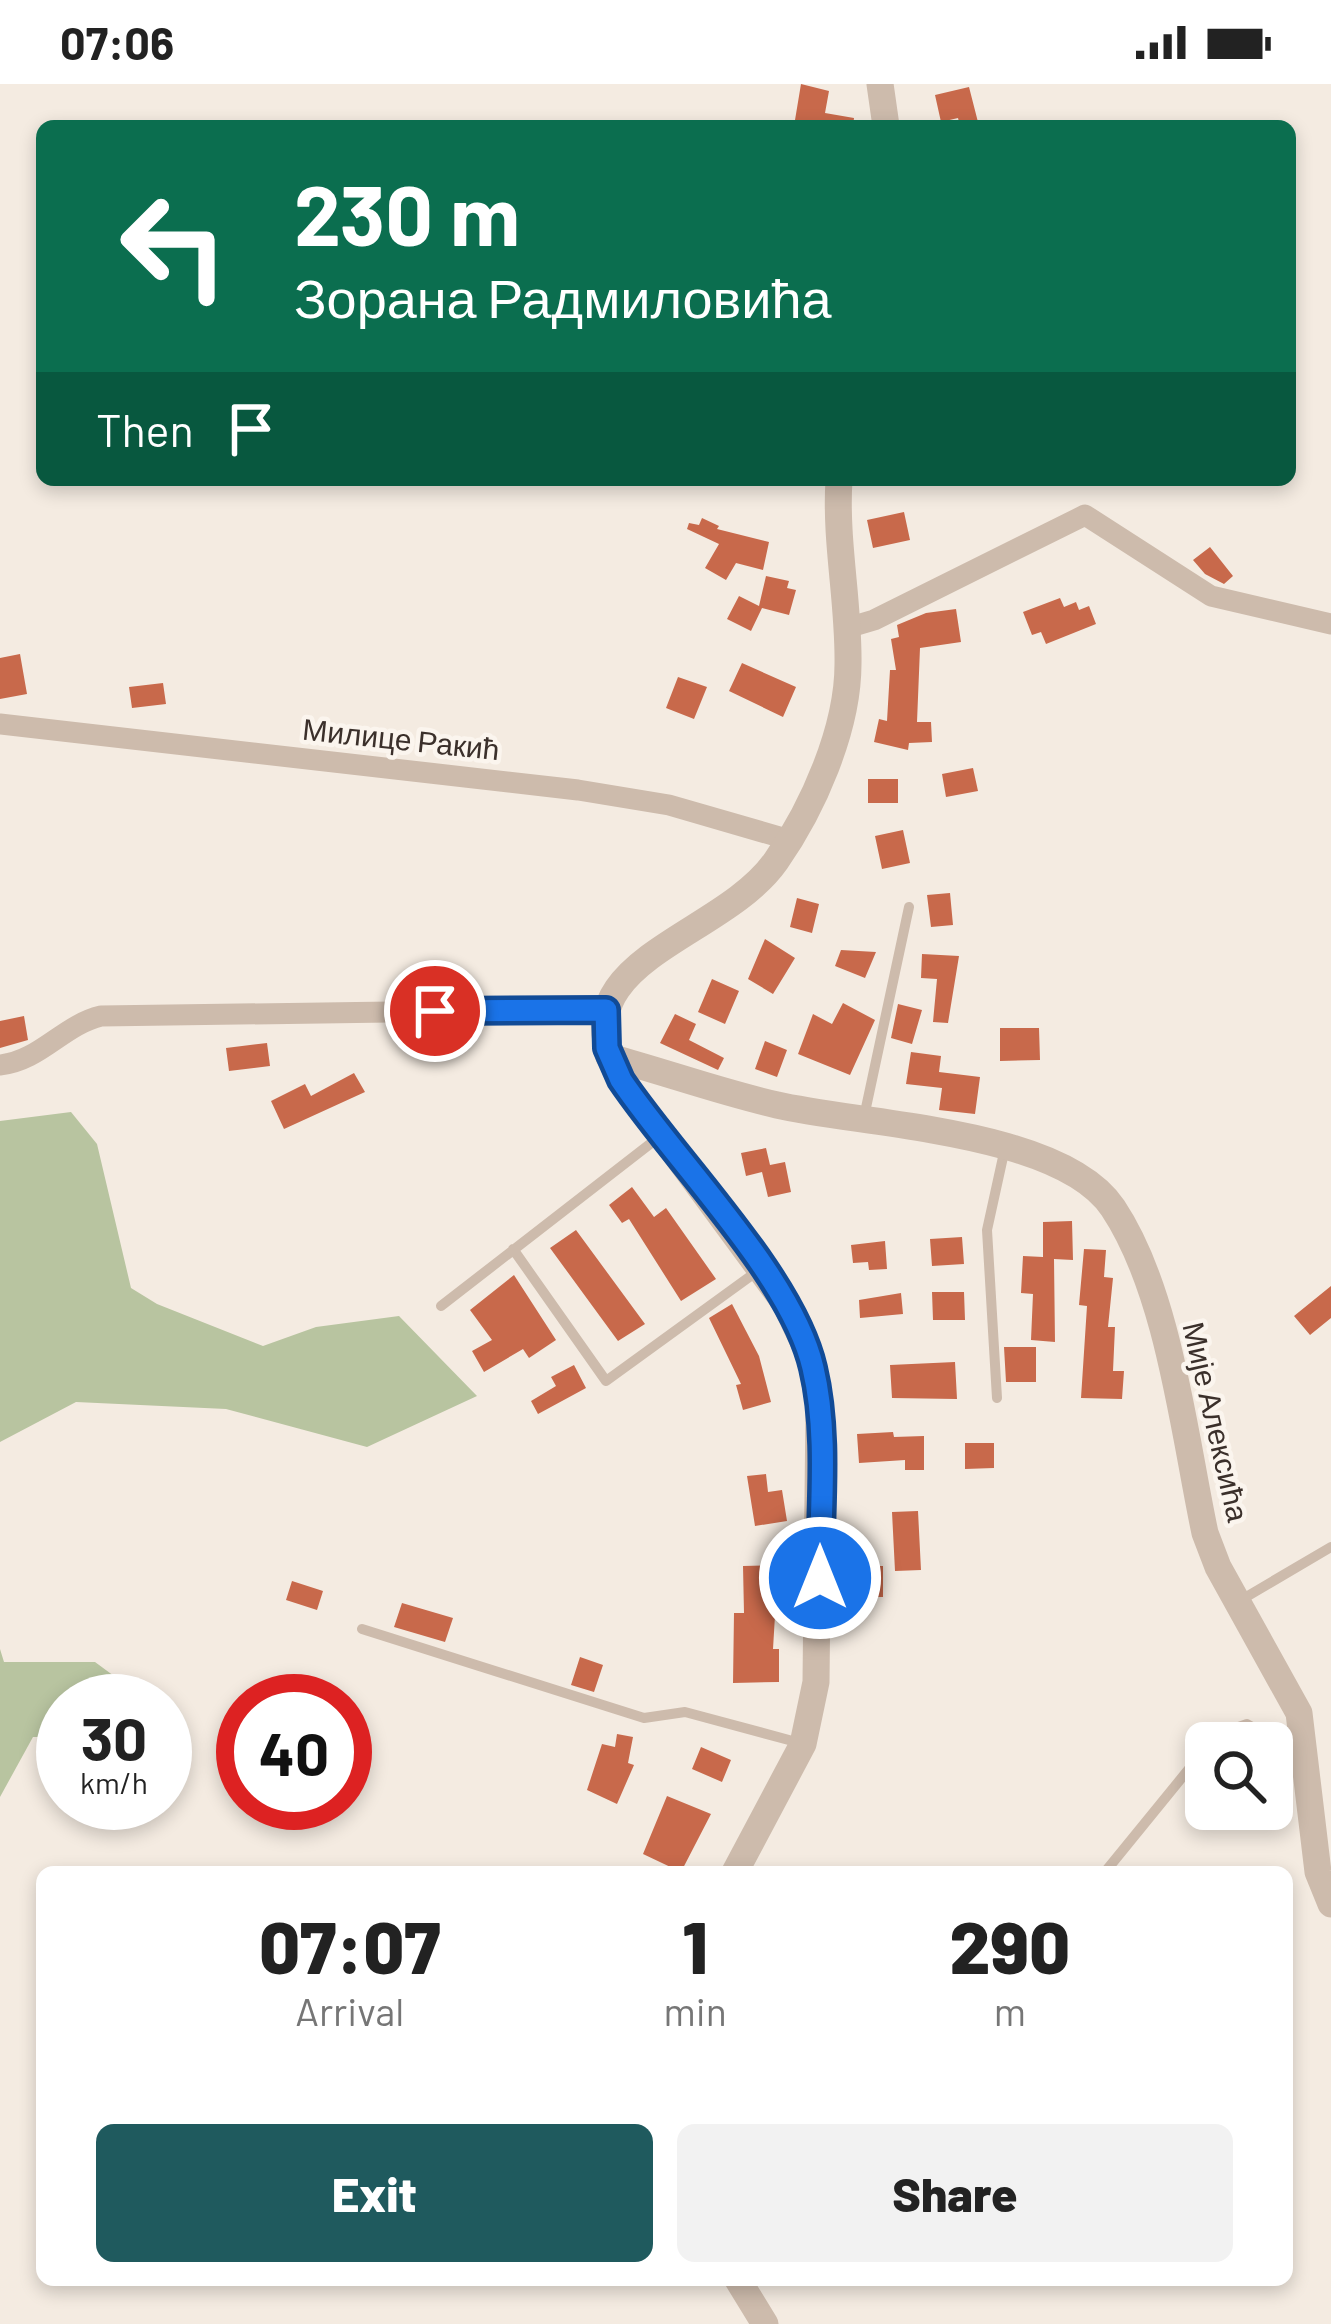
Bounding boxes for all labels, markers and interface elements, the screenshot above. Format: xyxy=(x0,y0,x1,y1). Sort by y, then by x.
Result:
text: 07:06 xyxy=(60,15,174,69)
text: 230 m xyxy=(294,162,520,263)
icon: left xyxy=(96,168,252,324)
text: Зорана Радмиловића xyxy=(294,264,832,329)
icon: arrive xyxy=(218,396,284,462)
text: Then xyxy=(96,402,194,456)
street label: Милице Ракић xyxy=(301,710,501,766)
pin xyxy=(384,960,486,1062)
icon: arrive xyxy=(402,978,468,1044)
street label: Мије Алексића xyxy=(1176,1318,1257,1525)
position arrow xyxy=(757,1515,883,1641)
speed limit sign: 40 xyxy=(216,1674,372,1830)
text: 30 xyxy=(81,1701,147,1773)
map controls xyxy=(1185,1722,1293,1830)
button: search xyxy=(1185,1722,1293,1830)
text: km/h xyxy=(80,1764,148,1800)
text: 07:07 xyxy=(259,1902,441,1988)
text: 1 xyxy=(682,1902,708,1988)
text: 290 xyxy=(950,1902,1070,1988)
text: Arrival xyxy=(295,1987,404,2034)
text: min xyxy=(663,1987,727,2034)
text: m xyxy=(994,1987,1026,2034)
button: Exit xyxy=(96,2124,653,2262)
button: Share xyxy=(677,2124,1233,2262)

